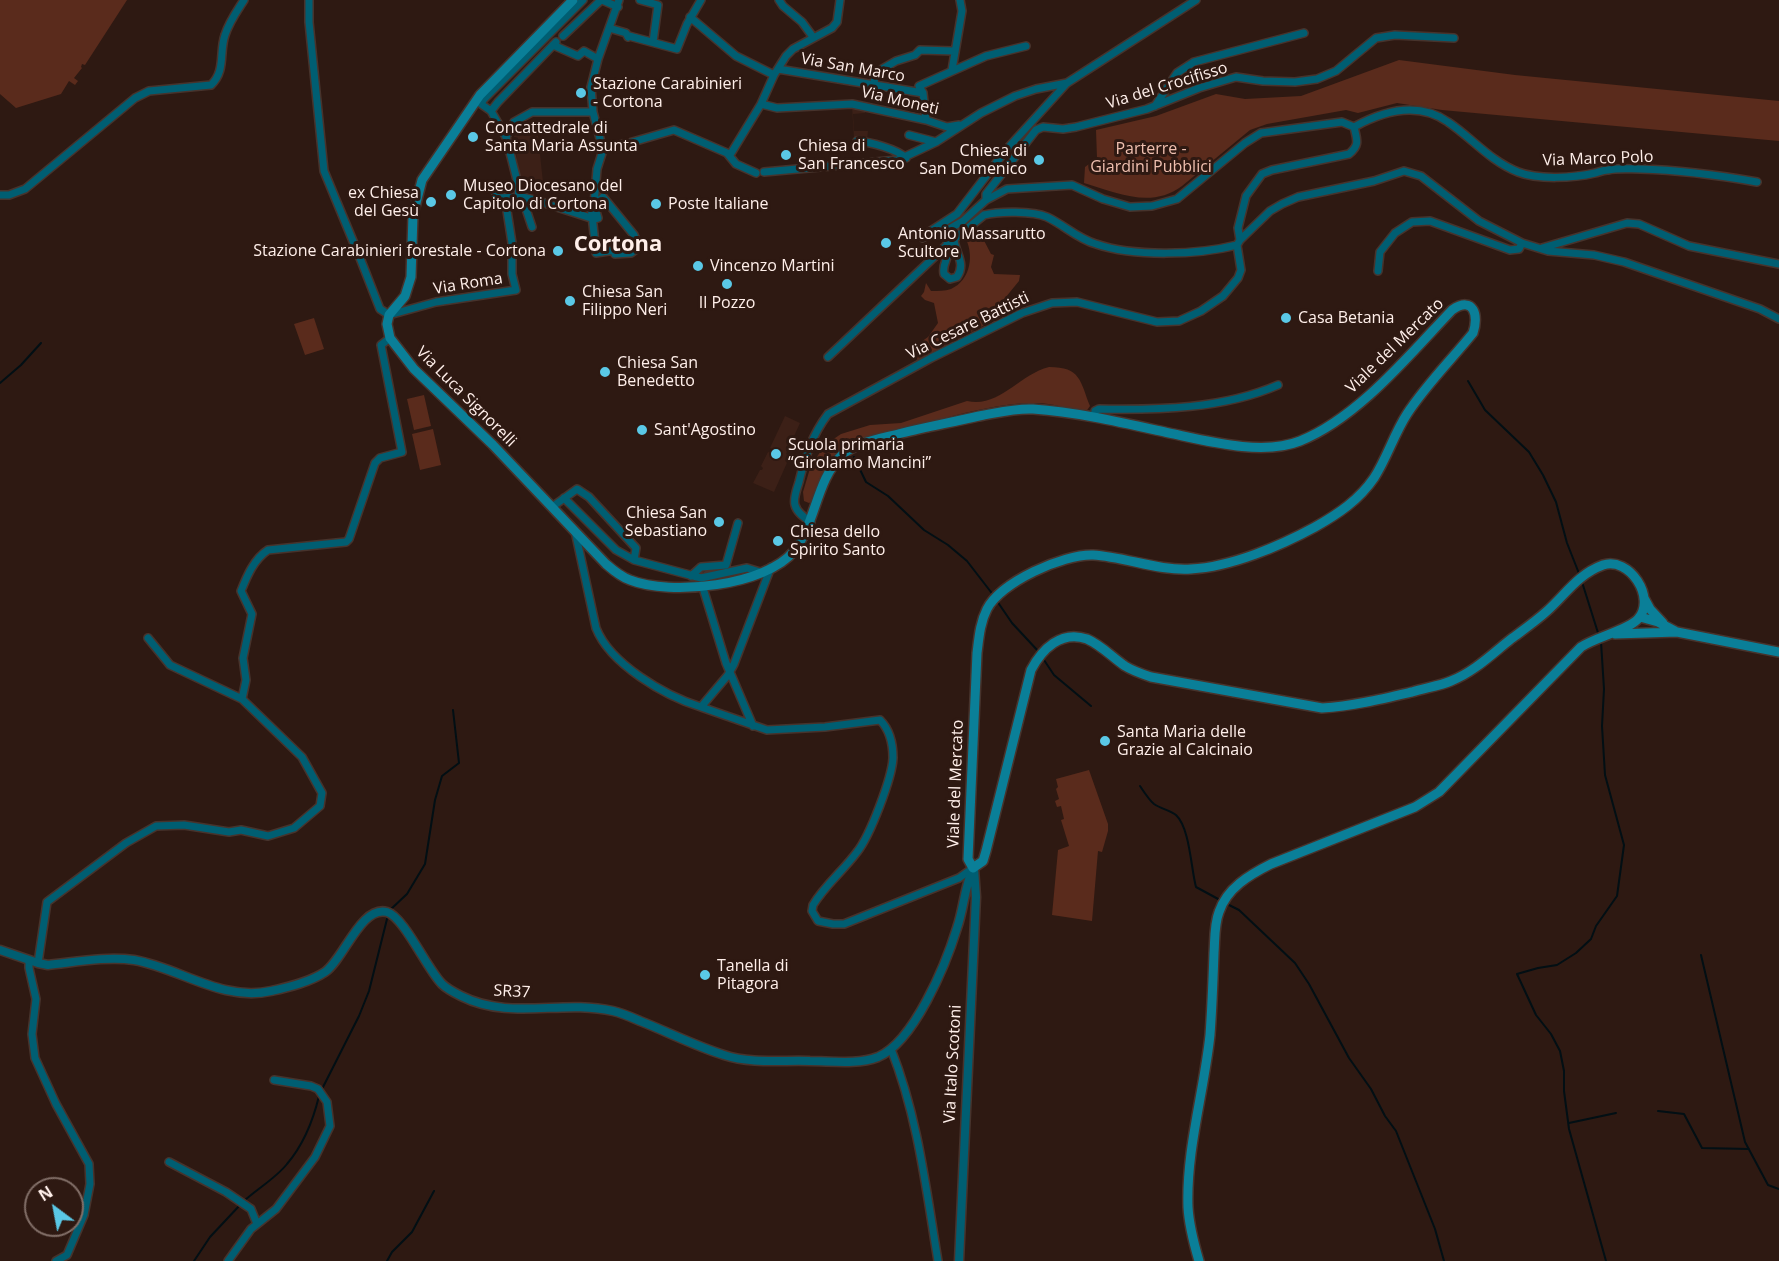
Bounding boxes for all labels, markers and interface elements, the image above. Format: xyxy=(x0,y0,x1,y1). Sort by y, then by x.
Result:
street label: Via San Marco xyxy=(799,49,907,87)
street label: Via del Crocifisso xyxy=(1104,58,1230,114)
place label: Stazione Carabinieri - Cortona xyxy=(593,74,742,112)
street label: Via Moneti xyxy=(859,83,941,119)
marker: Stazione Carabinieri - Cortona xyxy=(574,86,588,100)
place label: Concattedrale di Santa Maria Assunta xyxy=(485,118,638,156)
marker: Concattedrale di Santa Maria Assunta xyxy=(466,130,480,144)
place label: Chiesa di San Francesco xyxy=(798,136,905,174)
park label: Parterre - Giardini Pubblici xyxy=(1090,139,1212,177)
place label: Chiesa di San Domenico xyxy=(919,141,1027,179)
street label: Via Marco Polo xyxy=(1542,147,1654,171)
marker: Chiesa di San Francesco xyxy=(779,148,793,162)
marker: Chiesa di San Domenico xyxy=(1032,153,1046,167)
place label: Museo Diocesano del Capitolo di Cortona xyxy=(463,176,622,214)
place label: ex Chiesa del Gesù xyxy=(348,183,419,221)
marker: Museo Diocesano del Capitolo di Cortona xyxy=(444,188,458,202)
place label: Poste Italiane xyxy=(668,194,769,214)
marker: ex Chiesa del Gesù xyxy=(424,195,438,209)
marker: Poste Italiane xyxy=(649,197,663,211)
place label: Antonio Massarutto Scultore xyxy=(898,224,1046,262)
district label: Cortona xyxy=(574,232,662,258)
marker: Antonio Massarutto Scultore xyxy=(879,236,893,250)
place label: Stazione Carabinieri forestale - Cortona xyxy=(253,241,546,261)
marker: Stazione Carabinieri forestale - Cortona xyxy=(551,244,565,258)
place label: Vincenzo Martini xyxy=(710,256,835,276)
marker: Vincenzo Martini xyxy=(691,259,705,273)
street label: Via Roma xyxy=(432,269,504,299)
marker: Il Pozzo xyxy=(720,277,734,291)
place label: Chiesa San Filippo Neri xyxy=(582,282,667,320)
street label: Via Cesare Battisti xyxy=(904,288,1032,364)
place label: Il Pozzo xyxy=(699,293,755,313)
marker: Chiesa San Filippo Neri xyxy=(563,294,577,308)
street label: Viale del Mercato xyxy=(1342,294,1448,398)
place label: Casa Betania xyxy=(1298,308,1394,328)
marker: Casa Betania xyxy=(1279,311,1293,325)
street label: Via Luca Signorelli xyxy=(412,343,520,451)
place label: Chiesa San Benedetto xyxy=(617,353,698,391)
marker: Chiesa San Benedetto xyxy=(598,365,612,379)
place label: Sant'Agostino xyxy=(654,420,756,440)
marker: Sant'Agostino xyxy=(635,423,649,437)
place label: Scuola primaria “Girolamo Mancini” xyxy=(788,435,931,473)
marker: Scuola primaria “Girolamo Mancini” xyxy=(769,447,783,461)
place label: Chiesa San Sebastiano xyxy=(625,503,707,541)
marker: Chiesa San Sebastiano xyxy=(712,515,726,529)
place label: Chiesa dello Spirito Santo xyxy=(790,522,885,560)
marker: Chiesa dello Spirito Santo xyxy=(771,534,785,548)
street label: Viale del Mercato xyxy=(944,719,968,849)
place label: Santa Maria delle Grazie al Calcinaio xyxy=(1117,722,1253,760)
marker: Santa Maria delle Grazie al Calcinaio xyxy=(1098,734,1112,748)
place label: Tanella di Pitagora xyxy=(717,956,788,994)
marker: Tanella di Pitagora xyxy=(698,968,712,982)
street label: SR37 xyxy=(493,981,531,1003)
street label: Via Italo Scotoni xyxy=(940,1004,966,1124)
north arrow xyxy=(24,1177,84,1237)
text: N xyxy=(34,1181,57,1206)

